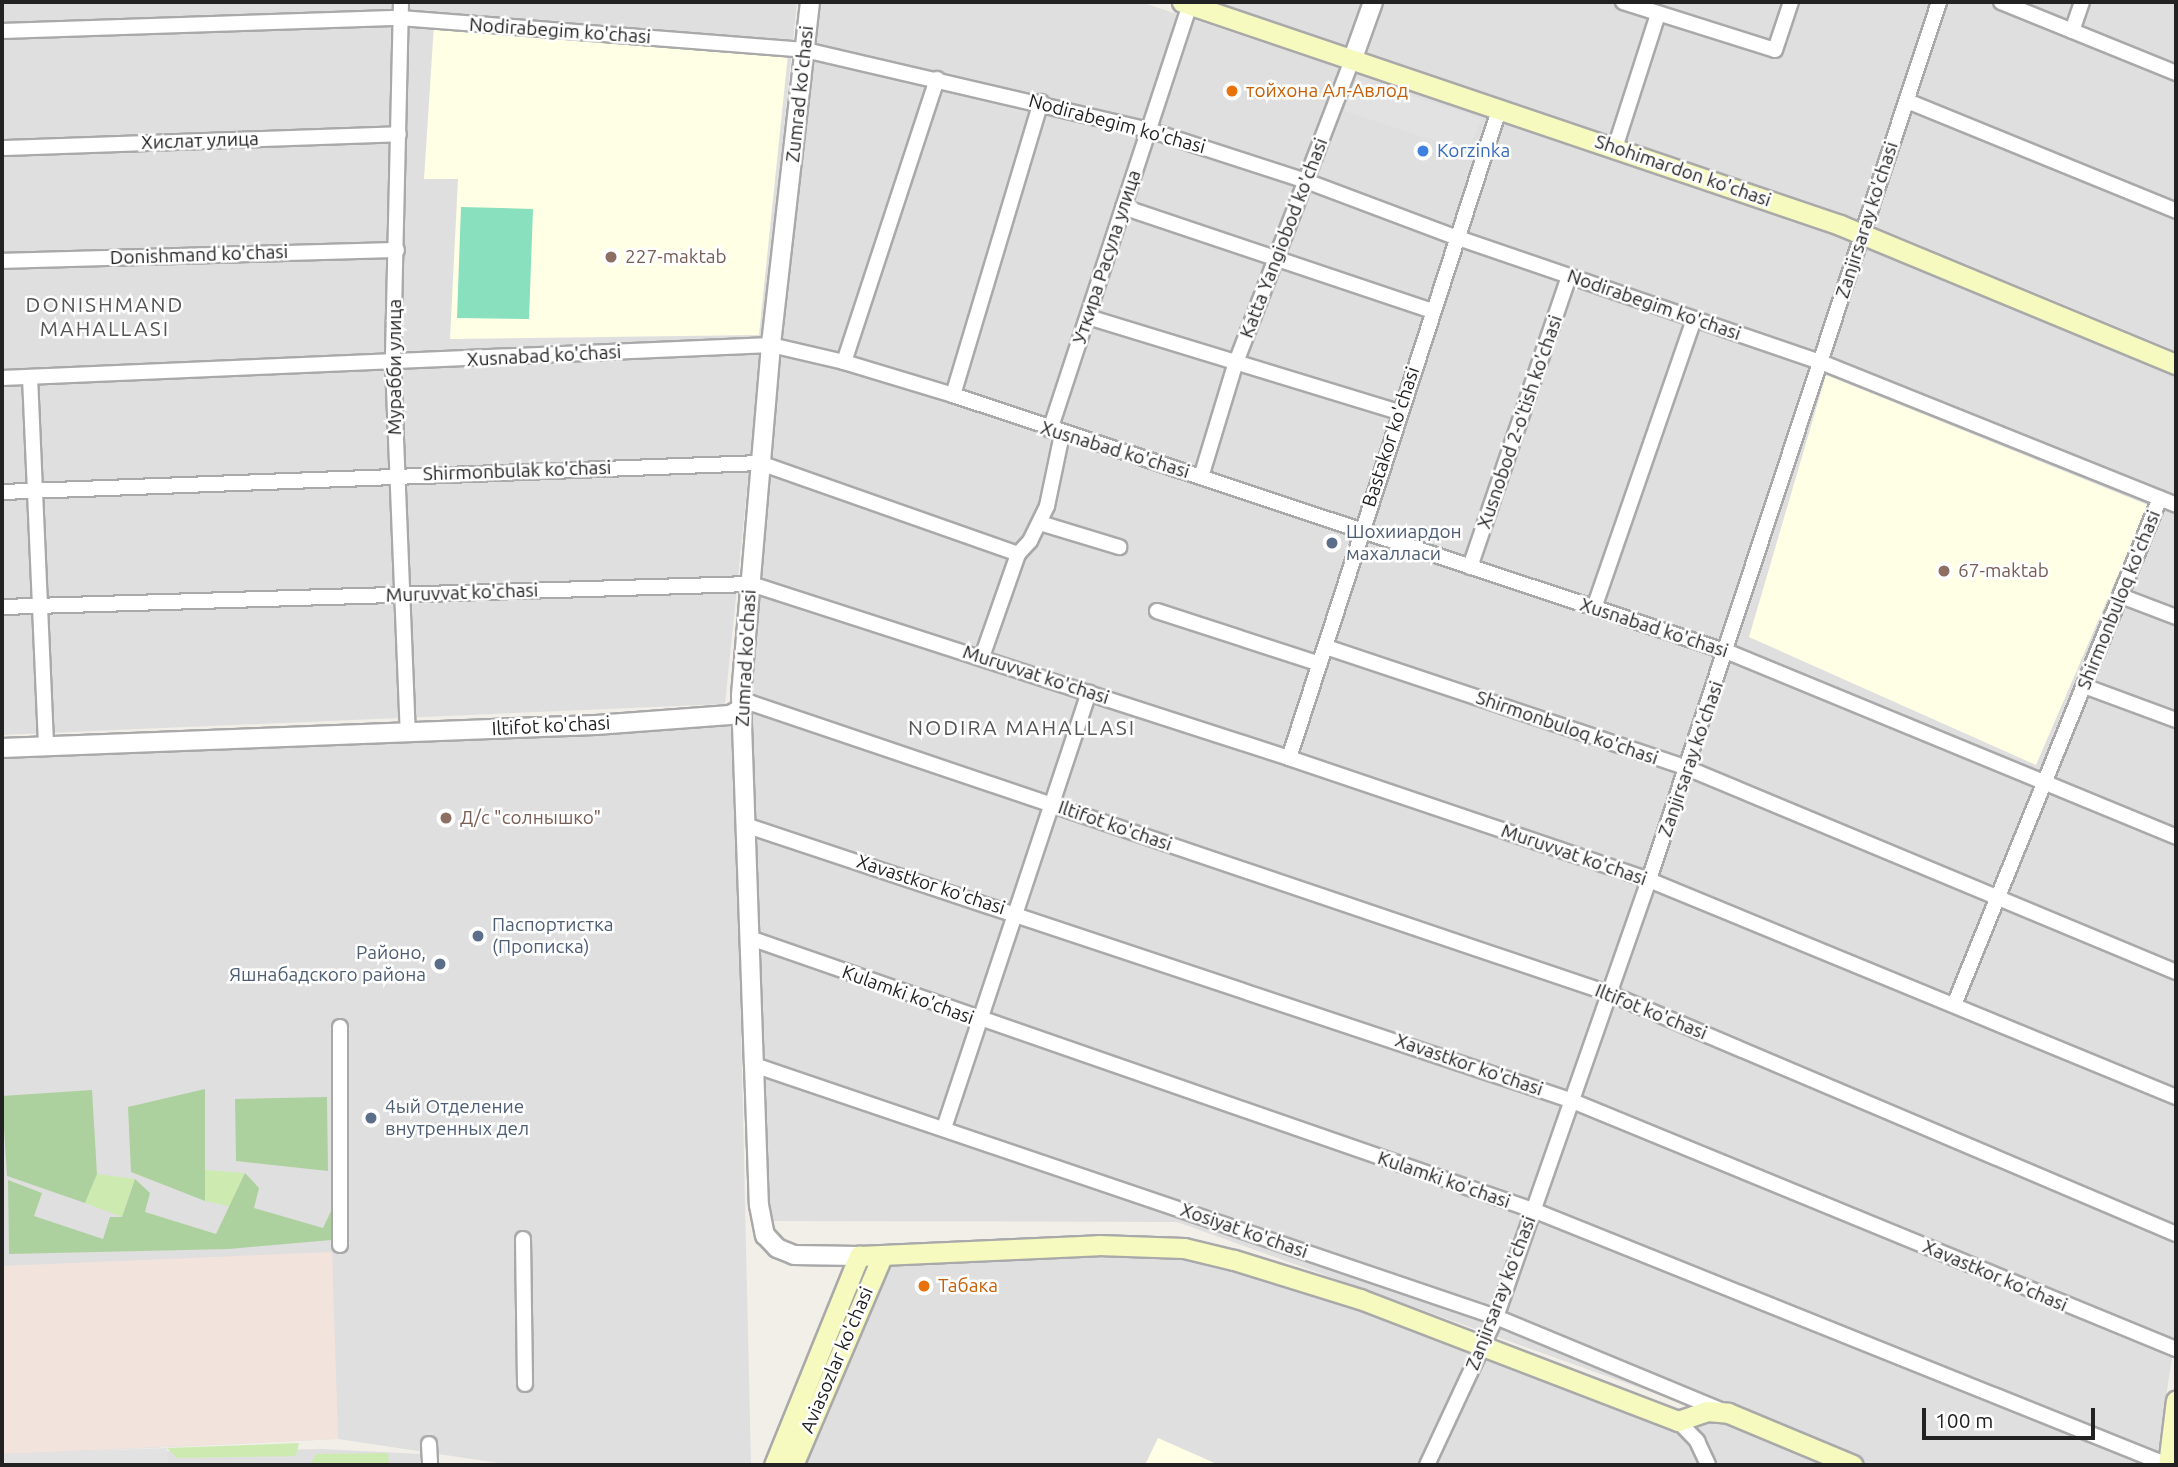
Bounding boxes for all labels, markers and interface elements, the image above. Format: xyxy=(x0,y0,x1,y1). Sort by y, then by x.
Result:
street label: Nodirabegim ko'chasi xyxy=(468,13,652,49)
street label: Zumrad ko'chasi xyxy=(781,25,819,163)
place label: тойхона Ал-Авлод xyxy=(1246,80,1408,102)
marker: тойхона Ал-Авлод xyxy=(1224,83,1240,99)
street label: Nodirabegim ko'chasi xyxy=(1026,89,1208,159)
street label: Хислат улица xyxy=(141,128,259,154)
street label: Shohimardon ko'chasi xyxy=(1592,130,1774,212)
street label: Katta Yangiobod ko'chasi xyxy=(1235,135,1333,341)
street label: Zanjirsaray ko'chasi xyxy=(1831,139,1903,301)
place label: Korzinka xyxy=(1437,140,1510,162)
marker: Korzinka xyxy=(1415,143,1431,159)
street label: Уткира Расула улица xyxy=(1068,167,1146,347)
street label: Donishmand ko'chasi xyxy=(109,240,289,270)
place label: 227-maktab xyxy=(625,246,727,268)
marker: 227-maktab xyxy=(603,249,619,265)
street label: Nodirabegim ko'chasi xyxy=(1564,265,1744,345)
district label: DONISHMAND MAHALLASI xyxy=(27,291,183,341)
street label: Мурабби улица xyxy=(384,299,406,435)
street label: Xusnobod 2-o'tish ko'chasi xyxy=(1473,312,1567,532)
street label: Xusnabad ko'chasi xyxy=(466,341,622,371)
street label: Bastakor ko'chasi xyxy=(1358,364,1424,510)
street label: Xusnabad ko'chasi xyxy=(1038,417,1192,483)
street label: Shirmonbulak ko'chasi xyxy=(422,456,612,486)
street label: Shirmonbuloq ko'chasi xyxy=(2073,507,2165,693)
place label: Шохииардон махалласи xyxy=(1346,521,1462,565)
marker: Шохииардон махалласи xyxy=(1324,535,1340,551)
place label: 67-maktab xyxy=(1958,560,2049,582)
marker: 67-maktab xyxy=(1936,563,1952,579)
street label: Muruvvat ko'chasi xyxy=(385,579,539,607)
street label: Zumrad ko'chasi xyxy=(731,589,761,727)
street label: Xusnabad ko'chasi xyxy=(1577,593,1731,663)
street label: Muruvvat ko'chasi xyxy=(960,641,1112,709)
street label: Zanjirsaray ko'chasi xyxy=(1654,678,1728,840)
street label: Shirmonbuloq ko'chasi xyxy=(1473,686,1661,770)
street label: Iltifot ko'chasi xyxy=(491,712,611,740)
district label: NODIRA MAHALLASI xyxy=(910,714,1134,740)
street label: Iltifot ko'chasi xyxy=(1055,796,1175,856)
place label: Д/с "солнышко" xyxy=(460,807,601,829)
marker: Д/с "солнышко" xyxy=(438,810,454,826)
street label: Muruvvat ko'chasi xyxy=(1498,819,1650,891)
street label: Xavastkor ko'chasi xyxy=(854,850,1008,920)
place label: Паспортистка (Прописка) xyxy=(492,914,614,958)
marker: Паспортистка (Прописка) xyxy=(470,928,486,944)
place label: Районо, Яшнабадского района xyxy=(229,942,426,986)
marker: Районо, Яшнабадского района xyxy=(432,956,448,972)
street label: Kulamki ko'chasi xyxy=(839,961,977,1029)
street label: Iltifot ko'chasi xyxy=(1592,979,1710,1045)
street label: Xavastkor ko'chasi xyxy=(1392,1029,1546,1101)
place label: 4ый Отделение внутренных дел xyxy=(385,1096,529,1140)
marker: 4ый Отделение внутренных дел xyxy=(363,1110,379,1126)
street label: Kulamki ko'chasi xyxy=(1375,1147,1513,1213)
street label: Xosiyat ko'chasi xyxy=(1177,1199,1311,1263)
street label: Zanjirsaray ko'chasi xyxy=(1461,1213,1541,1373)
street label: Xavastkor ko'chasi xyxy=(1919,1235,2071,1317)
place label: Табака xyxy=(938,1275,998,1297)
marker: Табака xyxy=(916,1278,932,1294)
street label: Aviasozlar ko'chasi xyxy=(796,1283,878,1437)
scale bar xyxy=(1926,1394,2099,1438)
text: 100 m xyxy=(1935,1408,1993,1432)

